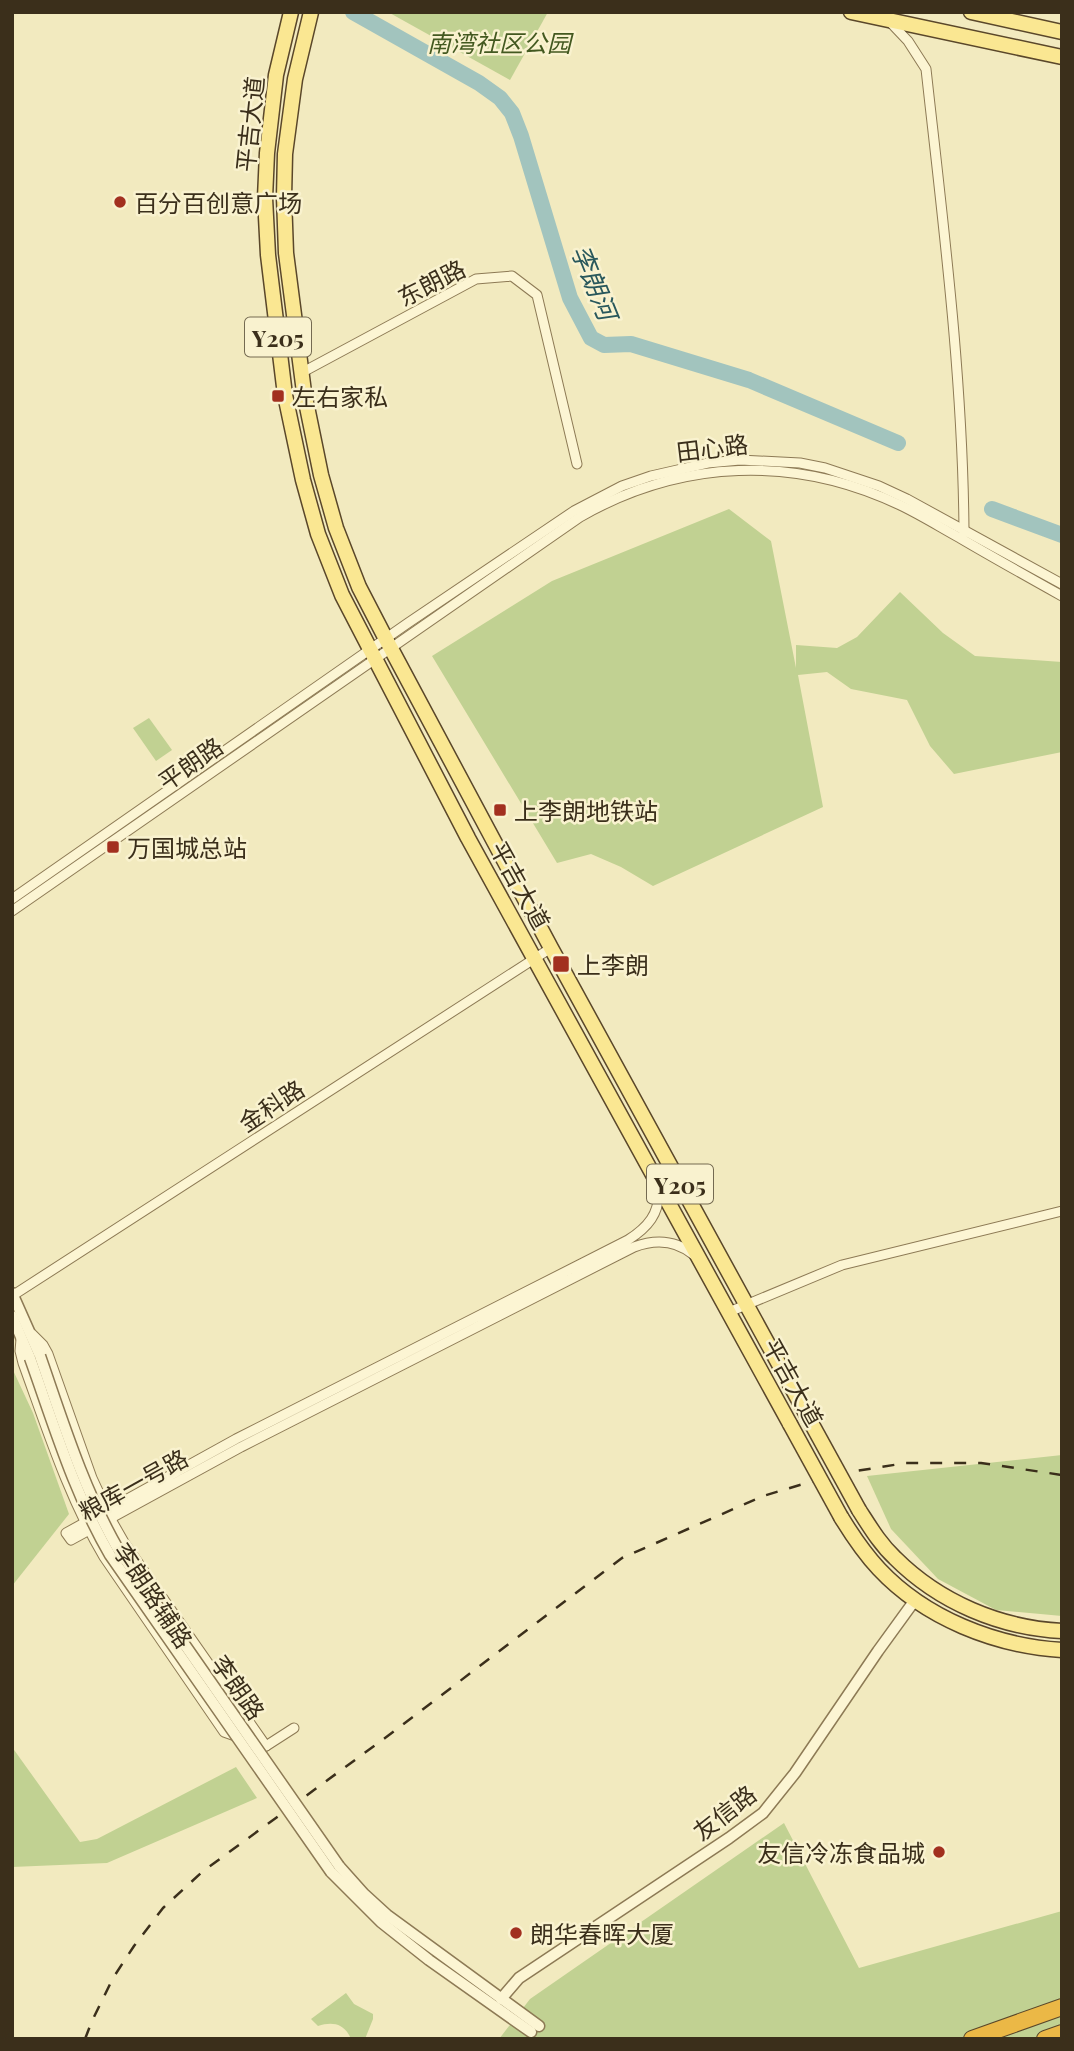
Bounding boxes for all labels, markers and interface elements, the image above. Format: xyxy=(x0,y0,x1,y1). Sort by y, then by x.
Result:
park label: 南湾社区公园 xyxy=(427,26,574,58)
street label: 平吉大道 xyxy=(228,75,270,173)
place label: 百分百创意广场 xyxy=(134,186,302,218)
marker: 百分百创意广场 xyxy=(112,194,128,210)
water label: 李朗河 xyxy=(564,239,628,329)
street label: 东朗路 xyxy=(392,251,470,313)
road number: Y205 xyxy=(245,318,311,356)
place label: 左右家私 xyxy=(292,380,388,412)
marker: 左右家私 xyxy=(270,388,286,404)
street label: 田心路 xyxy=(674,427,750,467)
street label: 平朗路 xyxy=(151,729,229,797)
place label: 上李朗地铁站 xyxy=(514,794,658,826)
marker: 上李朗地铁站 xyxy=(492,802,508,818)
place label: 万国城总站 xyxy=(127,831,247,863)
street label: 平吉大道 xyxy=(484,835,558,935)
marker: 万国城总站 xyxy=(105,839,121,855)
place label: 上李朗 xyxy=(577,948,649,980)
marker: 上李朗 xyxy=(551,954,571,974)
street label: 金科路 xyxy=(232,1072,310,1138)
road number: Y205 xyxy=(647,1164,713,1204)
street label: 平吉大道 xyxy=(757,1332,831,1432)
street label: 粮库一号路 xyxy=(73,1441,193,1527)
street label: 李朗路辅路 xyxy=(107,1536,201,1654)
street label: 李朗路 xyxy=(205,1648,273,1726)
street label: 友信路 xyxy=(686,1777,762,1847)
place label: 友信冷冻食品城 xyxy=(757,1836,925,1868)
marker: 友信冷冻食品城 xyxy=(931,1844,947,1860)
place label: 朗华春晖大厦 xyxy=(530,1917,674,1949)
marker: 朗华春晖大厦 xyxy=(508,1925,524,1941)

